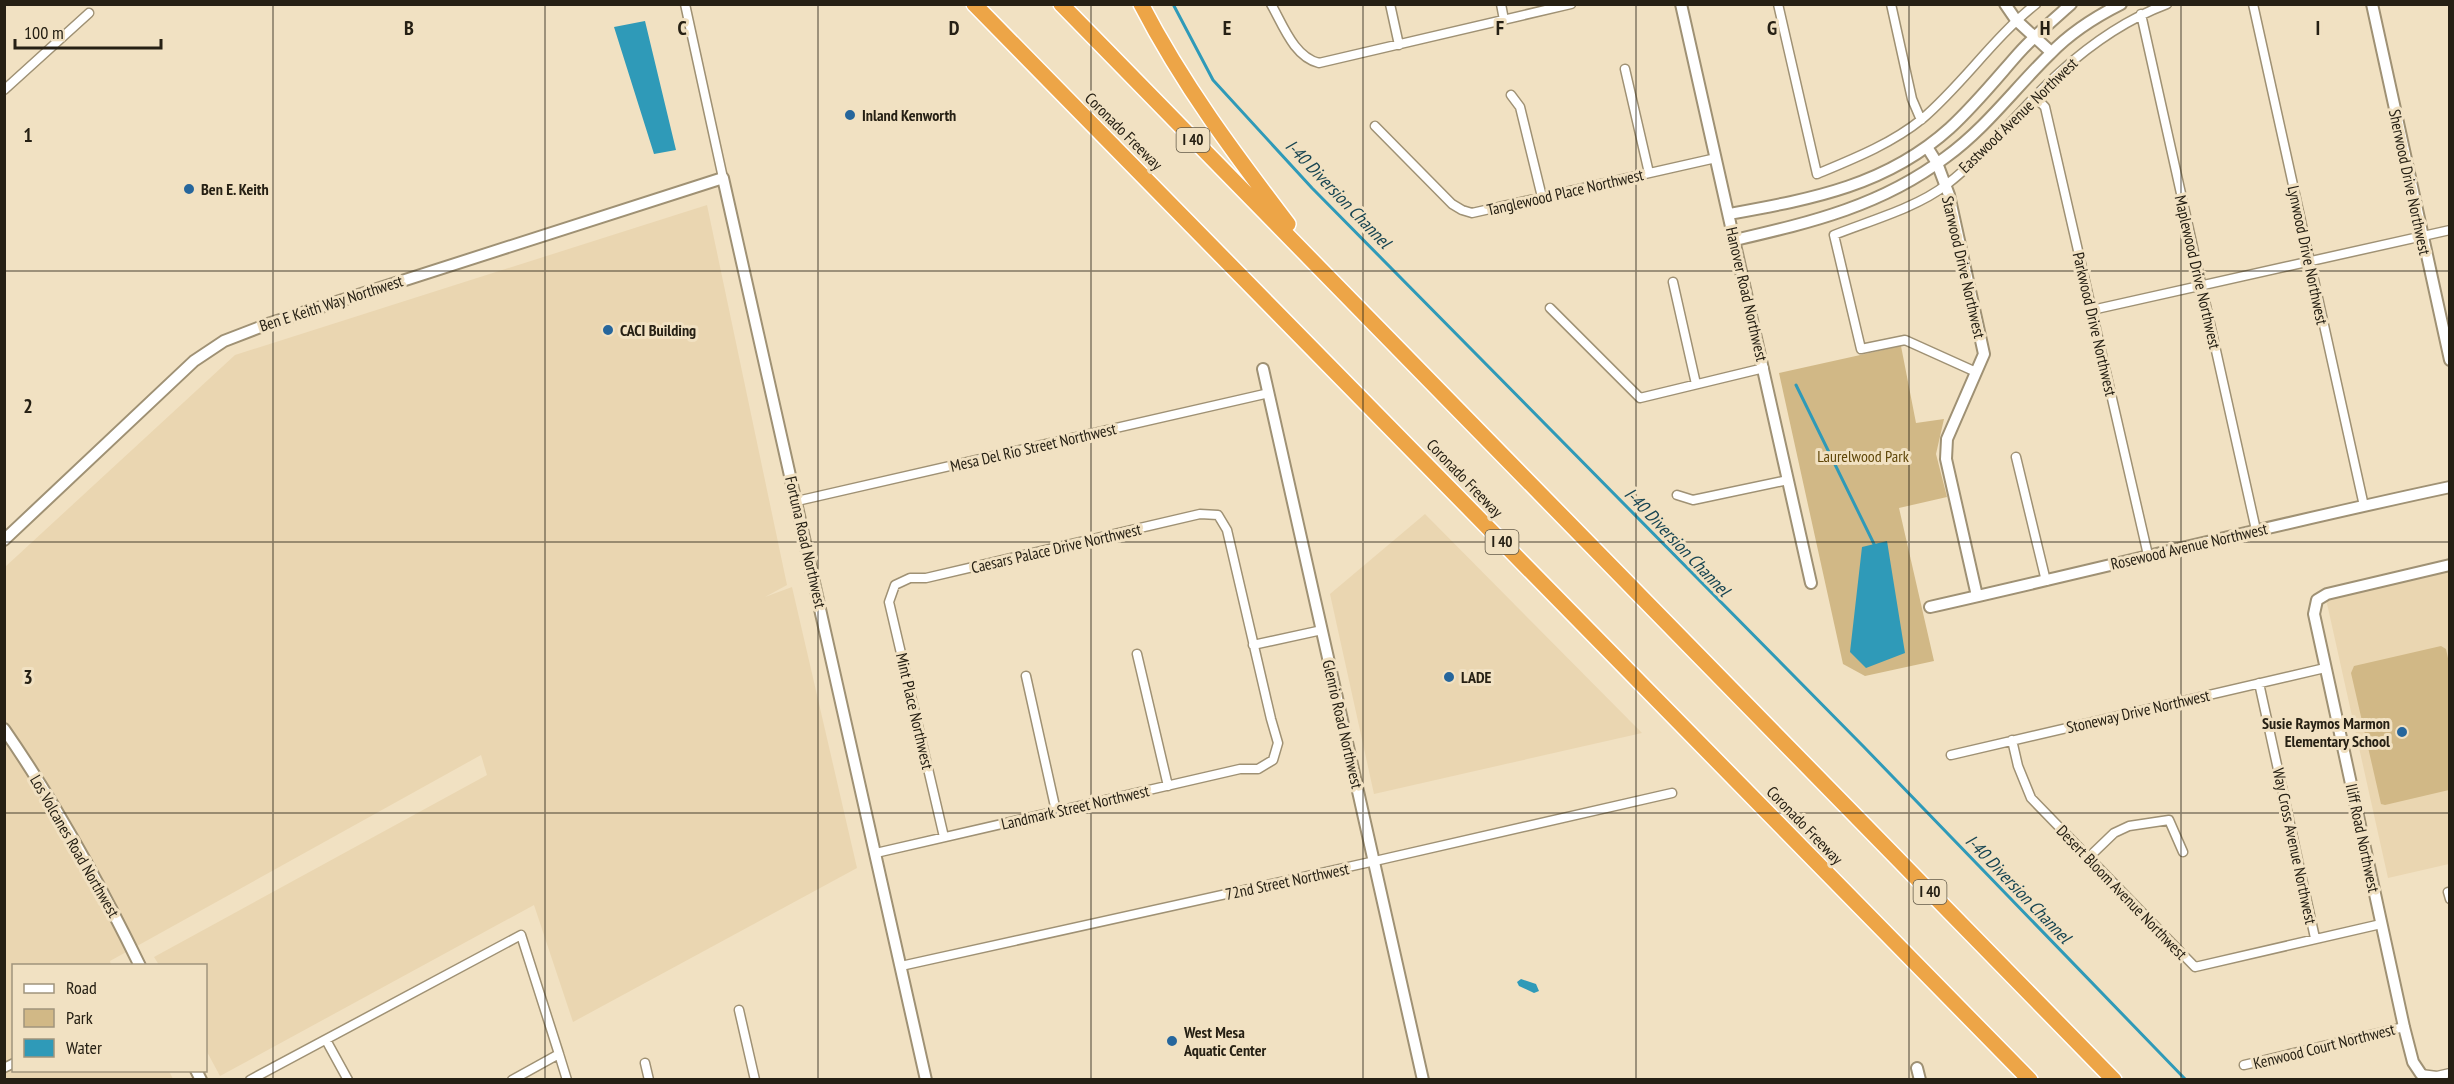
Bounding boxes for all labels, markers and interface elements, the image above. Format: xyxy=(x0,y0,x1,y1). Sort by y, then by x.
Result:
scale bar xyxy=(15,12,160,50)
text: B xyxy=(404,15,414,41)
text: C xyxy=(677,15,687,41)
text: D xyxy=(949,15,960,41)
text: E xyxy=(1223,15,1231,41)
text: F xyxy=(1496,15,1504,41)
text: G xyxy=(1767,15,1777,41)
text: H xyxy=(2040,15,2050,41)
text: I xyxy=(2316,15,2320,41)
text: 100 m xyxy=(24,21,64,44)
street label: Eastwood Avenue Northwest xyxy=(1954,53,2082,177)
street label: Coronado Freeway xyxy=(1081,88,1167,174)
place label: Inland Kenworth xyxy=(862,105,956,125)
street label: Sherwood Drive Northwest xyxy=(2385,107,2435,257)
marker: Inland Kenworth xyxy=(843,108,857,122)
text: 1 xyxy=(23,122,33,148)
road number: I 40 xyxy=(1176,128,1210,152)
water label: I-40 Diversion Channel xyxy=(1281,134,1397,254)
street label: Tanglewood Place Northwest xyxy=(1485,164,1646,220)
place label: Ben E. Keith xyxy=(201,179,269,199)
marker: Ben E. Keith xyxy=(182,182,196,196)
street label: Lynwood Drive Northwest xyxy=(2283,184,2333,327)
street label: Maplewood Drive Northwest xyxy=(2171,193,2226,351)
street label: Starwood Drive Northwest xyxy=(1938,194,1990,341)
street label: Hanover Road Northwest xyxy=(1722,225,1772,364)
street label: Parkwood Drive Northwest xyxy=(2069,250,2121,399)
street label: Ben E Keith Way Northwest xyxy=(257,270,406,336)
place label: CACI Building xyxy=(620,320,696,340)
marker: CACI Building xyxy=(601,323,615,337)
text: 2 xyxy=(23,393,33,419)
street label: Mesa Del Rio Street Northwest xyxy=(948,418,1118,476)
street label: Coronado Freeway xyxy=(1423,435,1507,521)
park label: Laurelwood Park xyxy=(1817,446,1910,466)
street label: Fortuna Road Northwest xyxy=(781,474,831,610)
water label: I-40 Diversion Channel xyxy=(1620,482,1736,602)
street label: Rosewood Avenue Northwest xyxy=(2109,518,2270,574)
street label: Caesars Palace Drive Northwest xyxy=(969,519,1143,577)
road number: I 40 xyxy=(1486,530,1518,554)
street label: Mint Place Northwest xyxy=(892,651,938,772)
street label: Glenrio Road Northwest xyxy=(1318,658,1368,791)
text: 3 xyxy=(23,664,33,690)
place label: LADE xyxy=(1461,667,1492,687)
marker: LADE xyxy=(1442,670,1456,684)
street label: Stoneway Drive Northwest xyxy=(2065,685,2212,737)
place label: Susie Raymos Marmon Elementary School xyxy=(2262,713,2390,751)
marker: Susie Raymos Marmon Elementary School xyxy=(2395,725,2409,739)
street label: Way Cross Avenue Northwest xyxy=(2269,766,2321,926)
street label: Los Volcanes Road Northwest xyxy=(26,771,124,921)
street label: Landmark Street Northwest xyxy=(999,780,1151,834)
street label: Coronado Freeway xyxy=(1763,782,1847,868)
street label: Iliff Road Northwest xyxy=(2342,782,2384,895)
street label: Desert Bloom Avenue Northwest xyxy=(2053,821,2192,964)
water label: I-40 Diversion Channel xyxy=(1961,829,2077,949)
street label: 72nd Street Northwest xyxy=(1223,858,1351,904)
road number: I 40 xyxy=(1914,880,1946,904)
legend xyxy=(12,964,207,1072)
text: Road xyxy=(66,976,97,999)
text: Park xyxy=(66,1006,93,1029)
street label: Kenwood Court Northwest xyxy=(2251,1019,2397,1073)
place label: West Mesa Aquatic Center xyxy=(1183,1022,1267,1060)
marker: West Mesa Aquatic Center xyxy=(1165,1034,1179,1048)
text: Water xyxy=(66,1036,102,1059)

